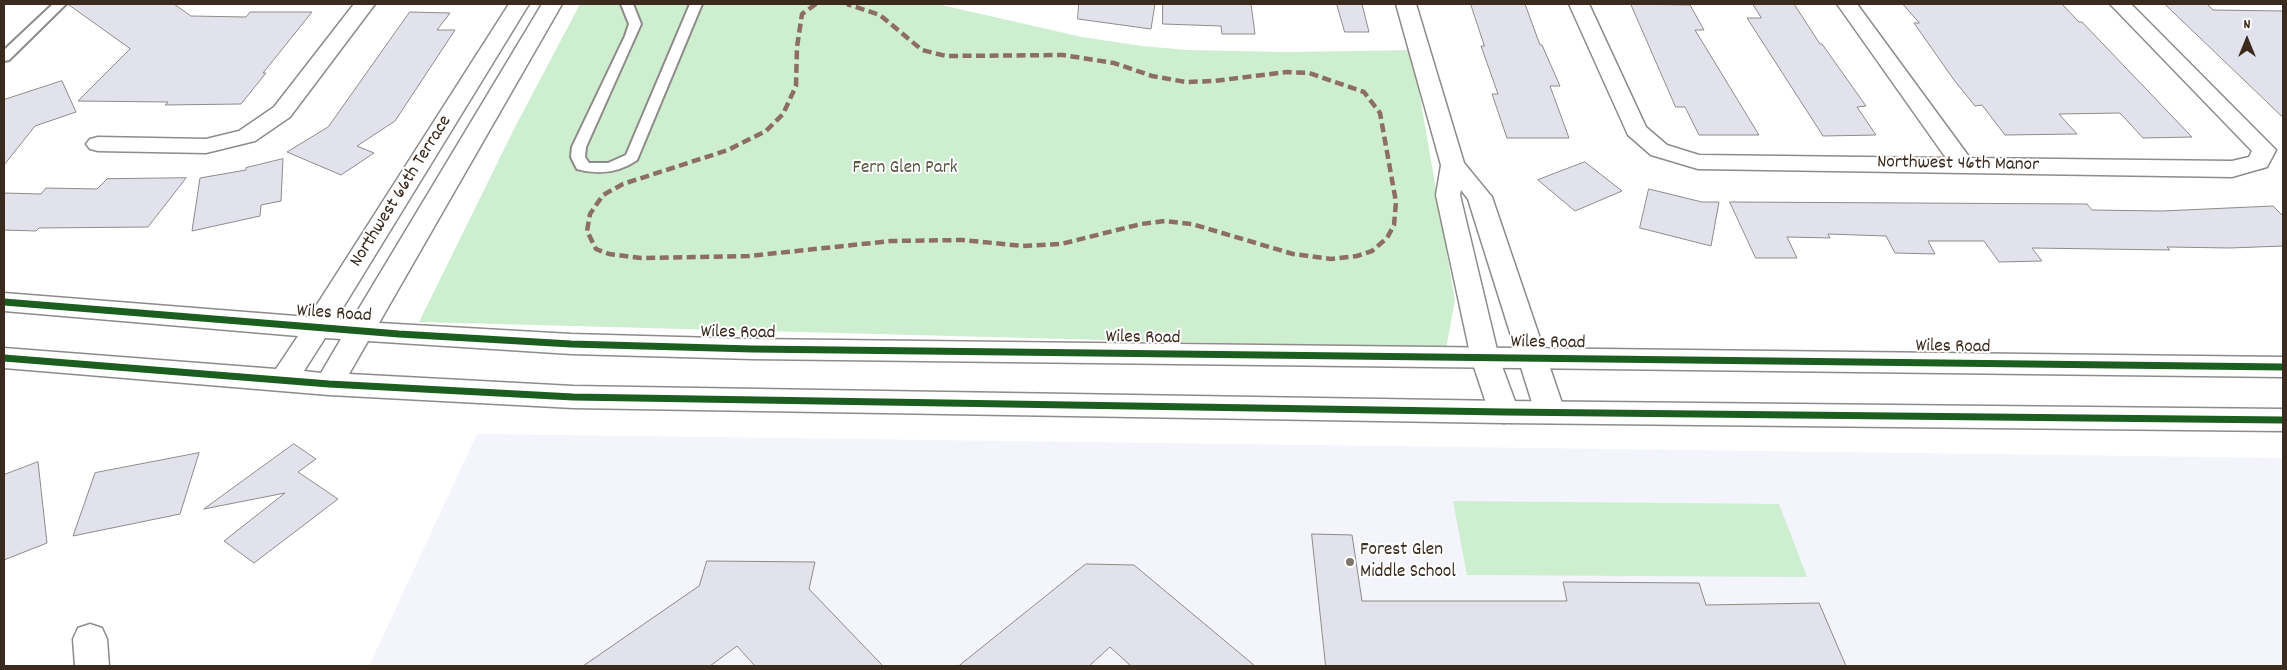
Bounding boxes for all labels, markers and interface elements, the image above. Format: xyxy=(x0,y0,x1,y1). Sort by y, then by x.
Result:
north arrow xyxy=(2222,15,2272,65)
text: N xyxy=(2244,15,2250,35)
street label: Northwest 66th Terrace xyxy=(346,112,458,272)
street label: Northwest 46th Manor xyxy=(1877,152,2039,178)
park label: Fern Glen Park xyxy=(853,158,957,180)
street label: Wiles Road xyxy=(296,301,372,329)
street label: Wiles Road xyxy=(700,322,776,346)
street label: Wiles Road xyxy=(1105,327,1181,351)
street label: Wiles Road xyxy=(1510,332,1586,356)
street label: Wiles Road xyxy=(1915,336,1991,360)
place label: Forest Glen Middle School xyxy=(1360,540,1456,584)
marker: Forest Glen Middle School xyxy=(1344,556,1356,568)

